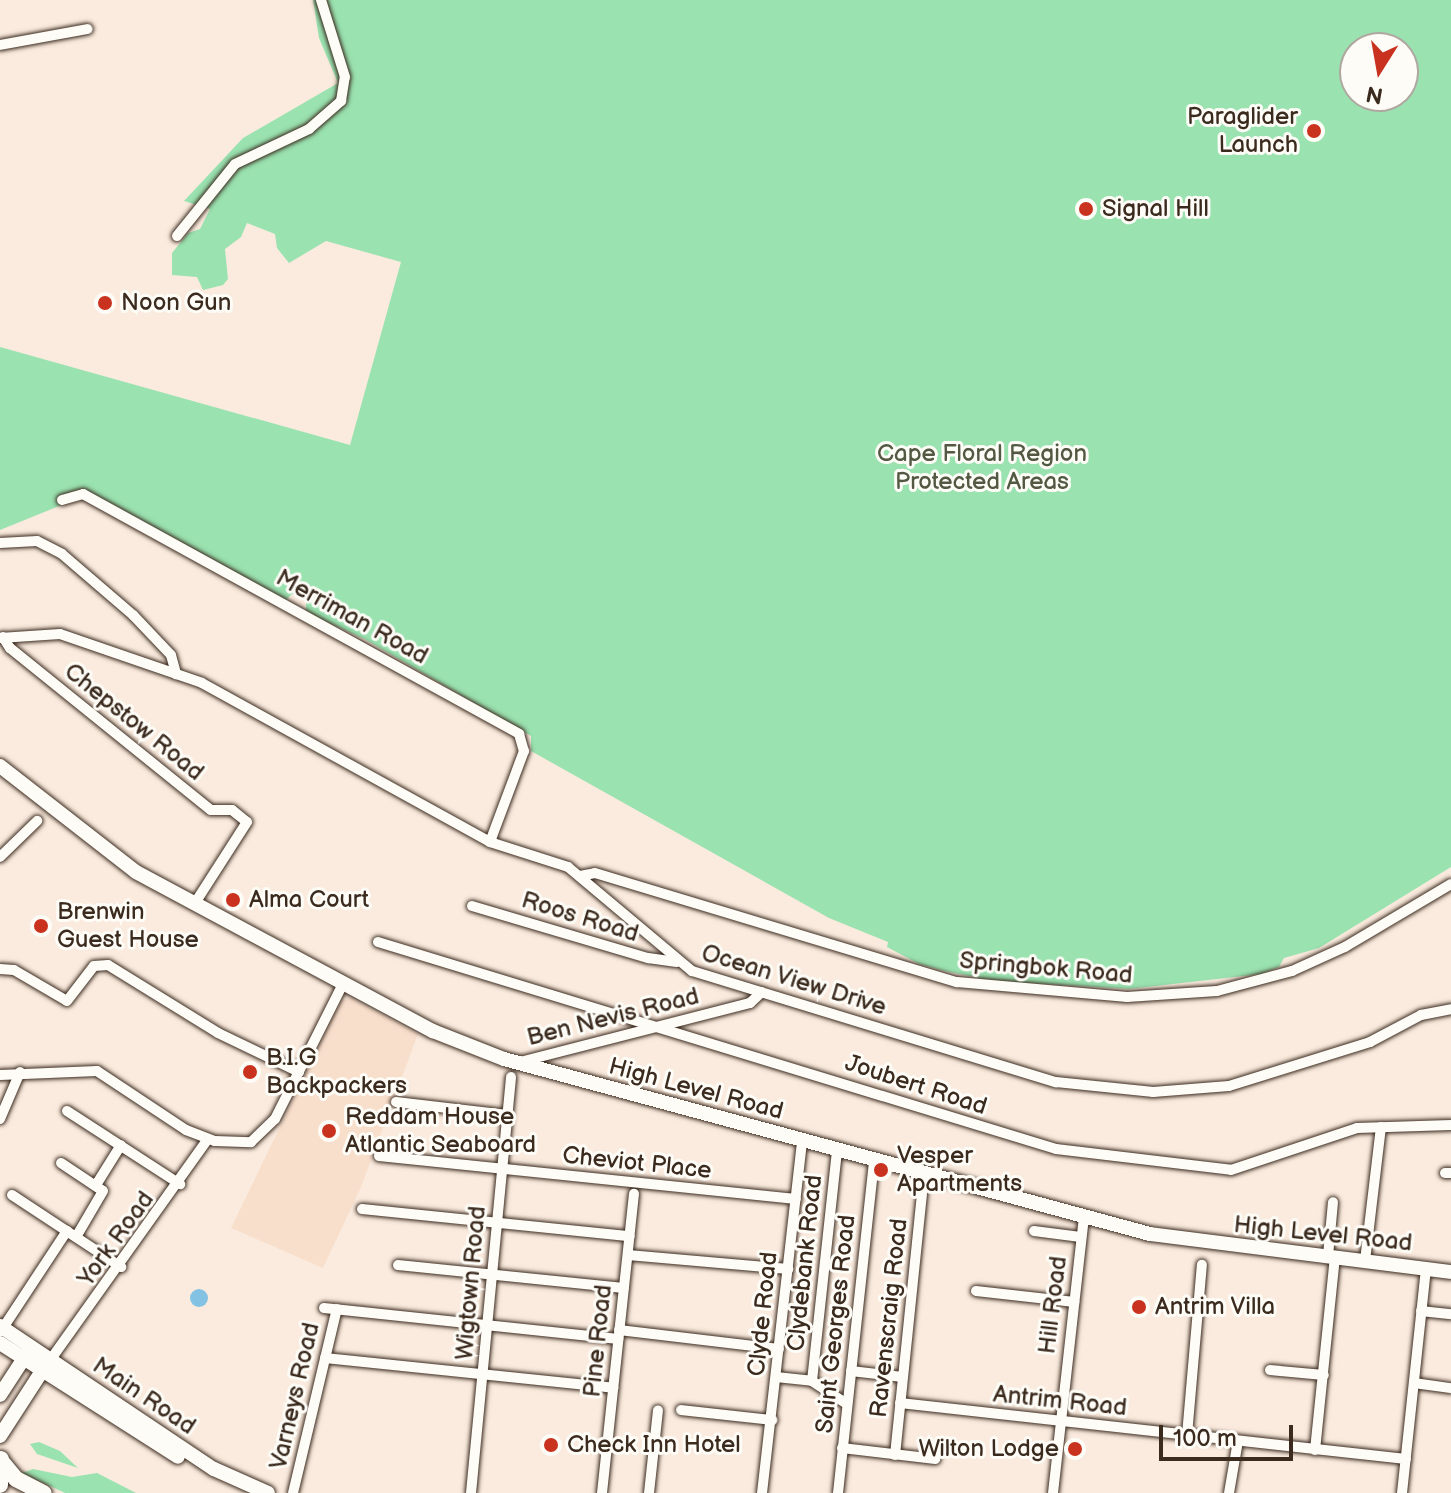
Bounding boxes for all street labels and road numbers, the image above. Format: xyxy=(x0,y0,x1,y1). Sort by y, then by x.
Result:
street label: Merriman Road xyxy=(271,563,433,671)
street label: Chepstow Road xyxy=(58,657,210,787)
street label: Roos Road xyxy=(518,886,642,948)
street label: Ocean View Drive xyxy=(698,938,890,1022)
street label: Springbok Road xyxy=(958,946,1134,990)
street label: Ben Nevis Road xyxy=(524,982,702,1052)
street label: Joubert Road xyxy=(841,1049,991,1121)
street label: High Level Road xyxy=(606,1052,786,1126)
street label: Cheviot Place xyxy=(561,1141,713,1185)
street label: Clydebank Road xyxy=(781,1173,829,1353)
street label: York Road xyxy=(72,1186,160,1292)
street label: Wigtown Road xyxy=(450,1205,492,1361)
street label: High Level Road xyxy=(1232,1210,1414,1258)
street label: Saint Georges Road xyxy=(810,1213,862,1435)
street label: Ravenscraig Road xyxy=(864,1217,914,1419)
street label: Clyde Road xyxy=(742,1250,784,1378)
street label: Hill Road xyxy=(1033,1254,1073,1356)
street label: Pine Road xyxy=(578,1283,618,1399)
street label: Varneys Road xyxy=(264,1320,326,1472)
street label: Main Road xyxy=(87,1351,201,1441)
street label: Antrim Road xyxy=(992,1380,1128,1422)

